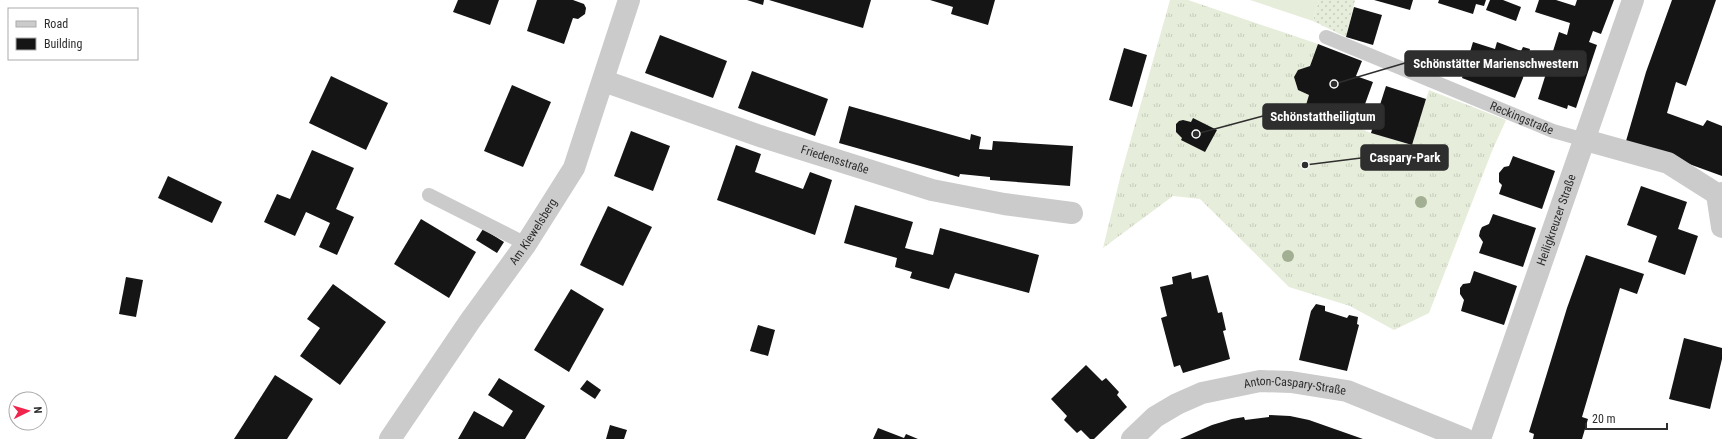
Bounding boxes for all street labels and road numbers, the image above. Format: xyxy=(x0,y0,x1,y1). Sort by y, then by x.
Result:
street label: Reckingstraße xyxy=(1488,99,1556,138)
street label: Friedensstraße xyxy=(799,142,871,177)
street label: Heiligkreuzer Straße xyxy=(1534,172,1579,267)
street label: Am Kiewelsberg xyxy=(506,196,560,267)
street label: Anton-Caspary-Straße xyxy=(1242,374,1348,398)

